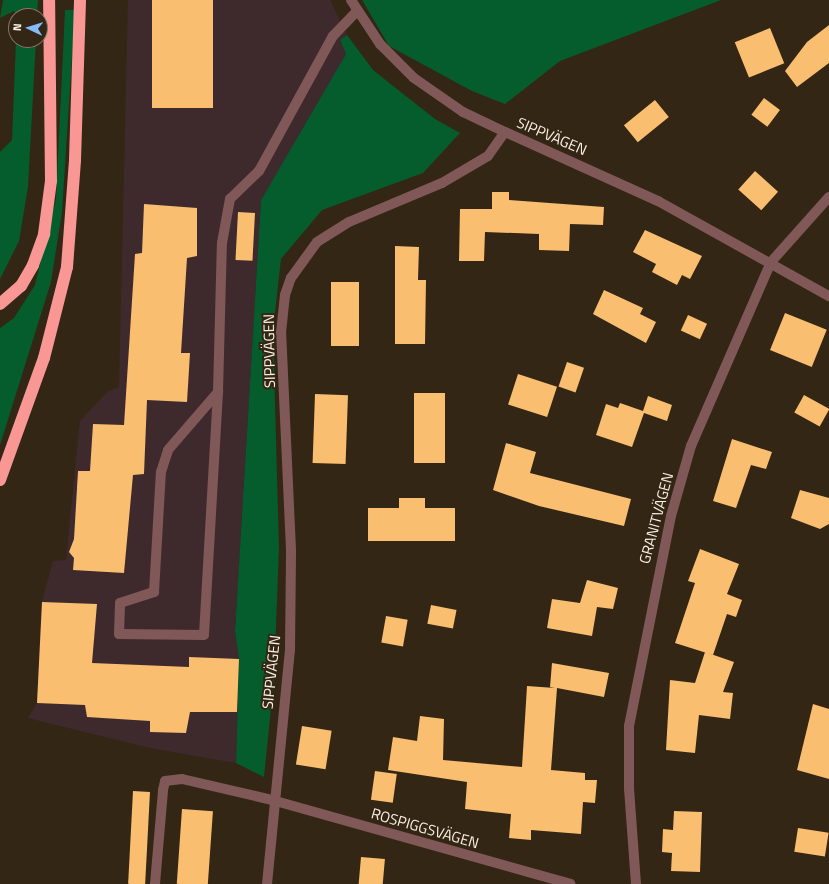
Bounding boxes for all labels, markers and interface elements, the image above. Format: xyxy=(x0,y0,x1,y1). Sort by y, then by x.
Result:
north arrow xyxy=(8,8,48,48)
text: N xyxy=(9,23,25,32)
street label: SIPPVÄGEN xyxy=(514,113,590,159)
street label: SIPPVÄGEN xyxy=(259,314,279,388)
street label: GRANITVÄGEN xyxy=(635,470,677,566)
street label: SIPPVÄGEN xyxy=(258,634,284,710)
street label: ROSPIGGSVÄGEN xyxy=(369,804,481,852)

